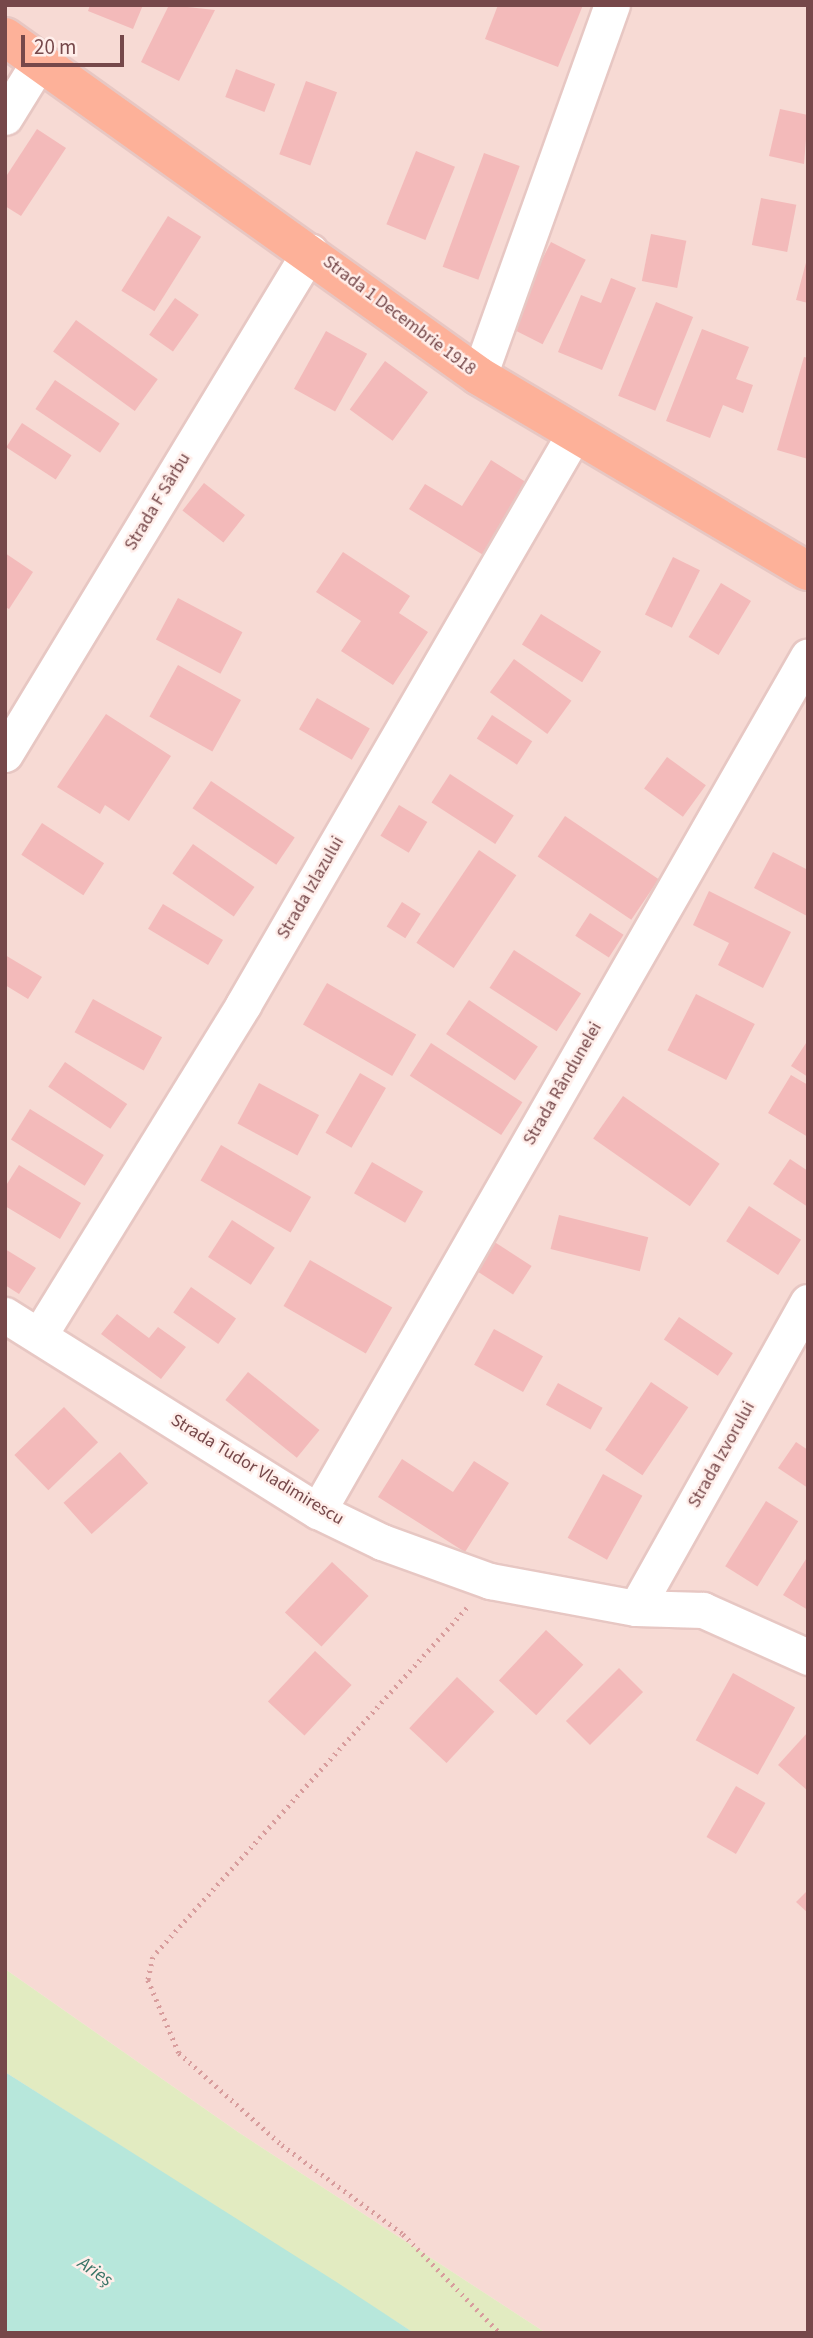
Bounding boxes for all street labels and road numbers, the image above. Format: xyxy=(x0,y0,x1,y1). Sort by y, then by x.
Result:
street label: Strada 1 Decembrie 1918 xyxy=(318,251,480,381)
street label: Strada F Sârbu xyxy=(120,449,196,555)
street label: Strada Izlazului xyxy=(273,833,349,943)
street label: Strada Rândunelei xyxy=(519,1019,607,1149)
street label: Strada Izvorului xyxy=(684,1398,760,1512)
street label: Strada Tudor Vladimirescu xyxy=(166,1410,348,1530)

